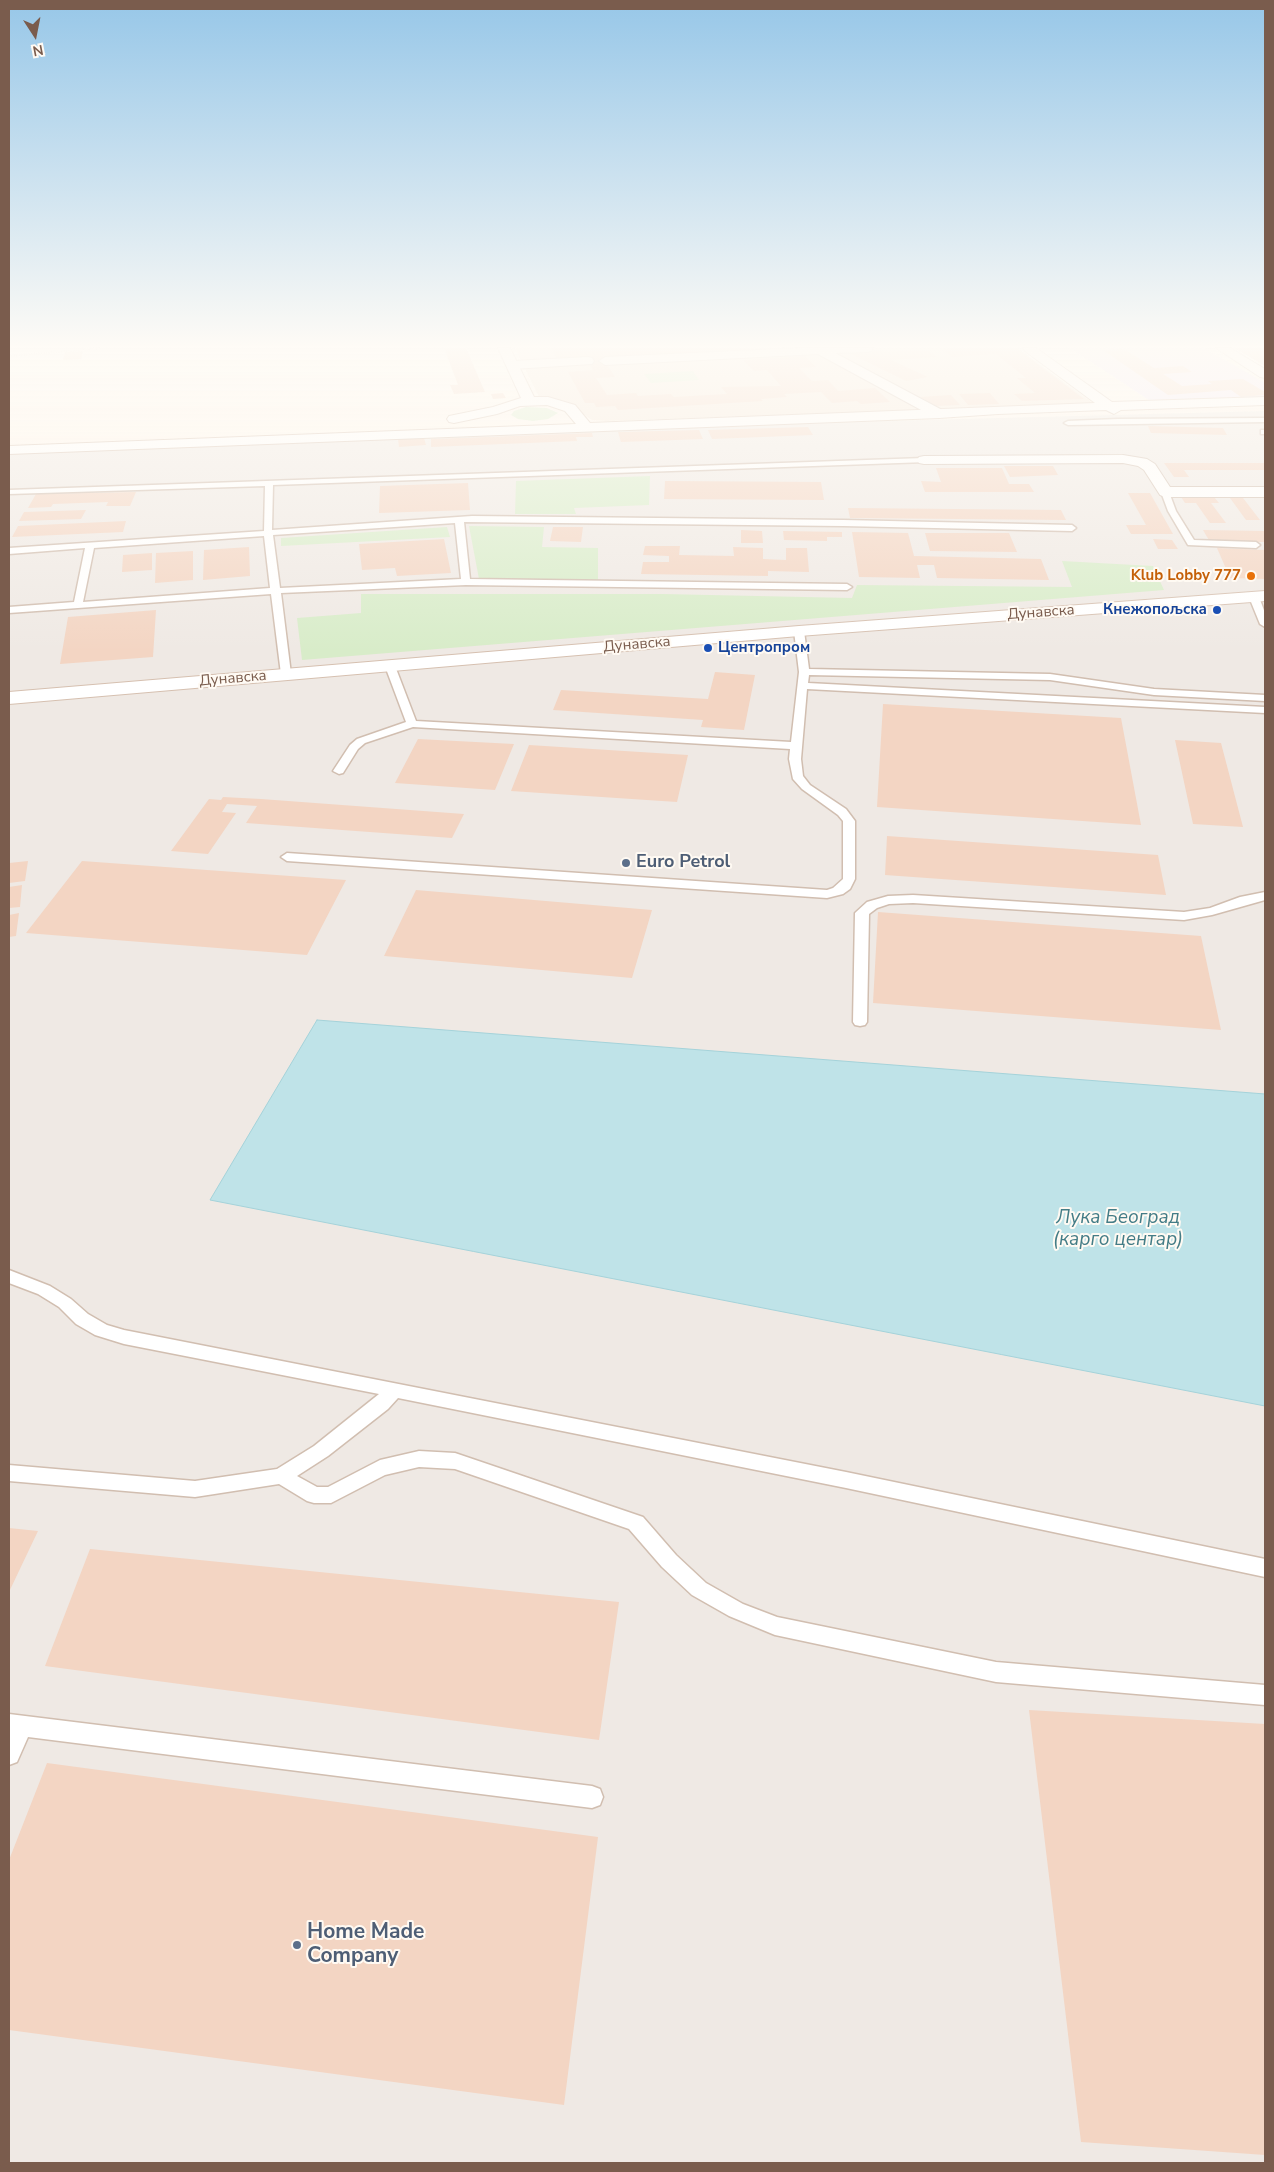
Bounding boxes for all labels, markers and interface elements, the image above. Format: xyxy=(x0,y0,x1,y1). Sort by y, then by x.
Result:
north arrow xyxy=(10,10,60,60)
text: N xyxy=(31,40,45,61)
place label: Klub Lobby 777 xyxy=(1131,567,1241,585)
marker: Klub Lobby 777 xyxy=(1245,570,1257,582)
place label: Кнежопољска xyxy=(1103,601,1207,619)
street label: Дунавска xyxy=(1007,602,1075,624)
marker: Кнежопољска xyxy=(1211,604,1223,616)
street label: Дунавска xyxy=(603,633,671,657)
place label: Центропром xyxy=(718,639,810,657)
marker: Центропром xyxy=(702,642,714,654)
street label: Дунавска xyxy=(199,667,267,691)
place label: Euro Petrol xyxy=(636,852,730,874)
marker: Euro Petrol xyxy=(620,857,632,869)
water label: Лука Београд (карго центар) xyxy=(1053,1207,1183,1251)
place label: Home Made Company xyxy=(307,1920,424,1970)
marker: Home Made Company xyxy=(291,1939,303,1951)

